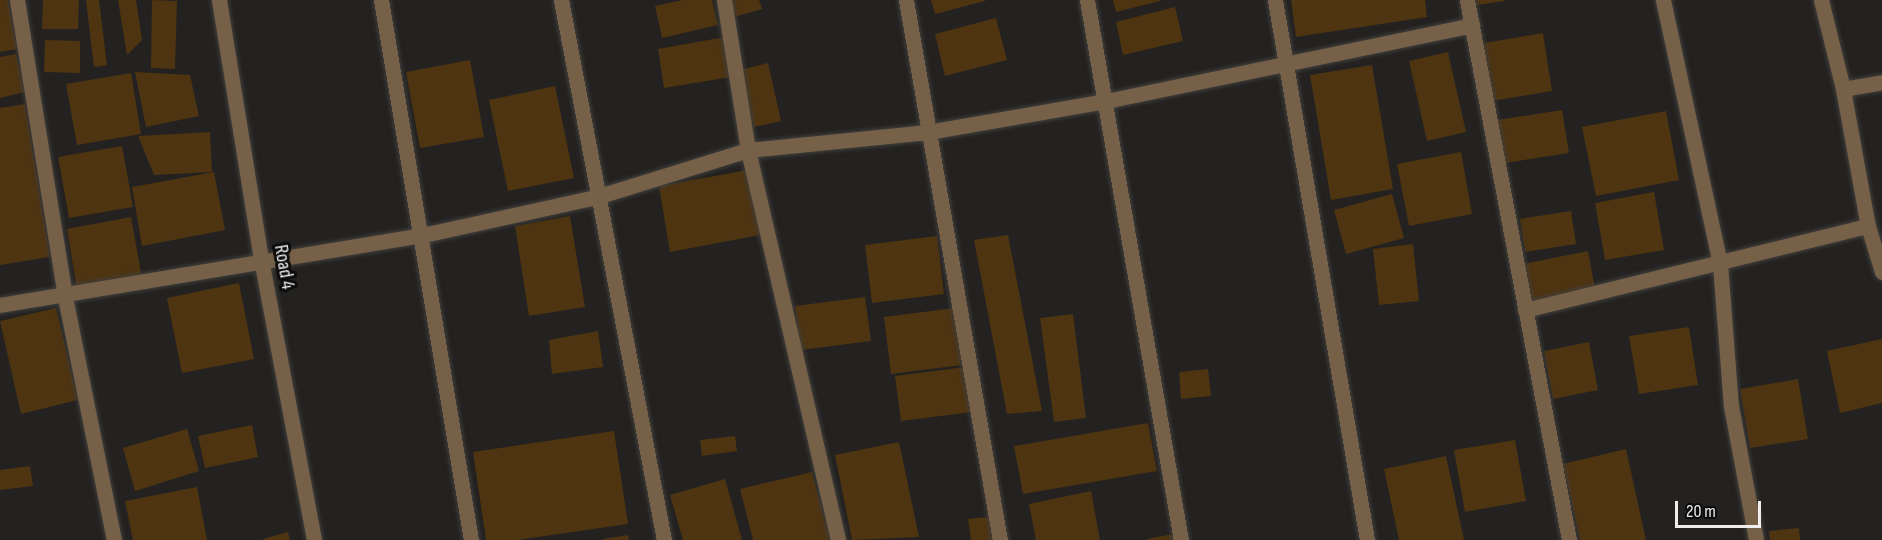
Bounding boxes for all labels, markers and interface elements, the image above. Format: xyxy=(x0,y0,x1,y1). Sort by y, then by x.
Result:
street label: Road 4 xyxy=(268,243,300,291)
scale bar xyxy=(1678,489,1764,527)
text: 20 m xyxy=(1686,501,1716,522)

